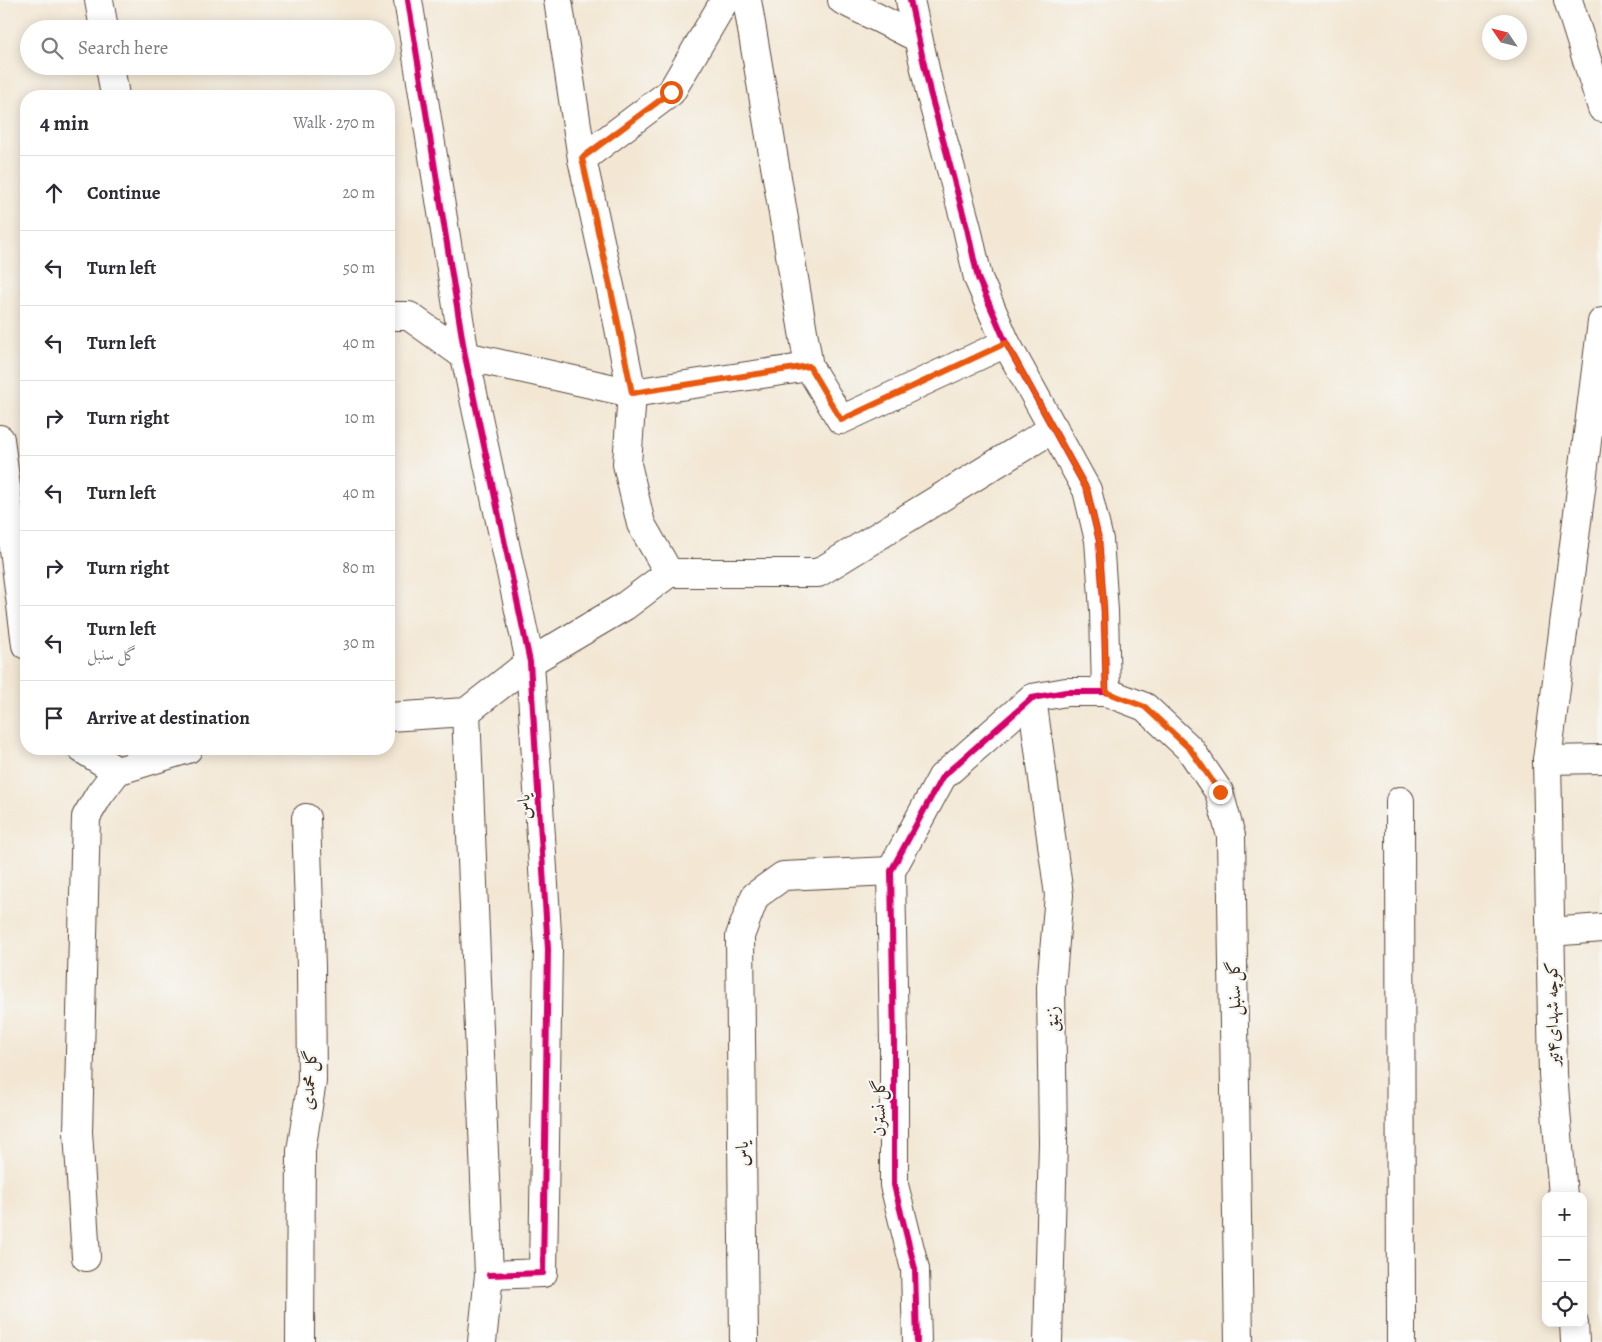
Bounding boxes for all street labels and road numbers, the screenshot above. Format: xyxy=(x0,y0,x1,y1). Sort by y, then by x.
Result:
street label: یاس xyxy=(511,792,537,821)
street label: گل سنبل xyxy=(1222,960,1247,1016)
street label: کوچه شهدای۴تیر xyxy=(1539,962,1566,1068)
street label: زنبق xyxy=(1040,1006,1064,1032)
street label: گل محمدی xyxy=(295,1049,323,1111)
street label: گل نسترن xyxy=(867,1079,891,1137)
street label: یاس xyxy=(730,1140,754,1167)

